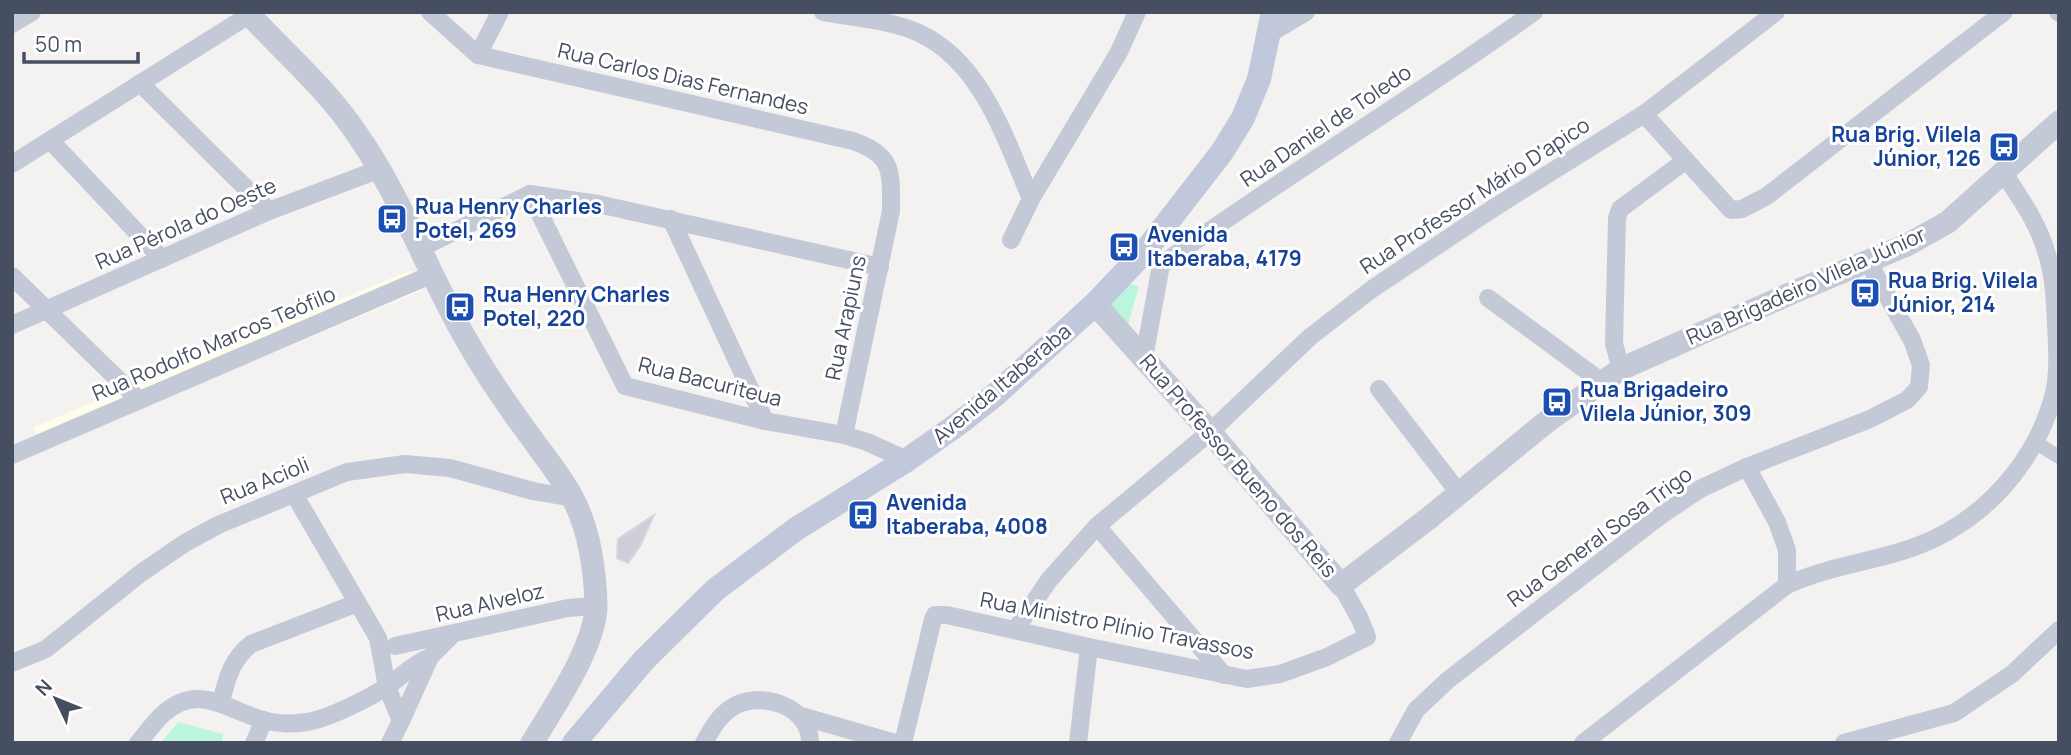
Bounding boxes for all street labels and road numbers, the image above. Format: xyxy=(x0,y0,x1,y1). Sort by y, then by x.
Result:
street label: Rua Carlos Dias Fernandes xyxy=(555,36,811,121)
street label: Rua Daniel de Toledo xyxy=(1235,58,1416,193)
street label: Rua Professor Mário D'apico xyxy=(1354,110,1595,280)
street label: Rua Pérola do Oeste xyxy=(91,171,280,276)
street label: Rua Brigadeiro Vilela Júnior xyxy=(1681,219,1930,351)
street label: Rua Arapiuns xyxy=(818,253,872,383)
street label: Rua Rodolfo Marcos Teófilo xyxy=(88,279,340,407)
street label: Avenida Itaberaba xyxy=(926,317,1077,450)
street label: Rua Professor Bueno dos Reis xyxy=(1134,348,1344,583)
street label: Rua Bacuriteua xyxy=(635,350,785,412)
street label: Rua Acioli xyxy=(216,450,313,511)
street label: Rua General Sosa Trigo xyxy=(1501,460,1697,613)
street label: Rua Alveloz xyxy=(433,576,547,628)
street label: Rua Ministro Plínio Travassos xyxy=(978,585,1257,665)

